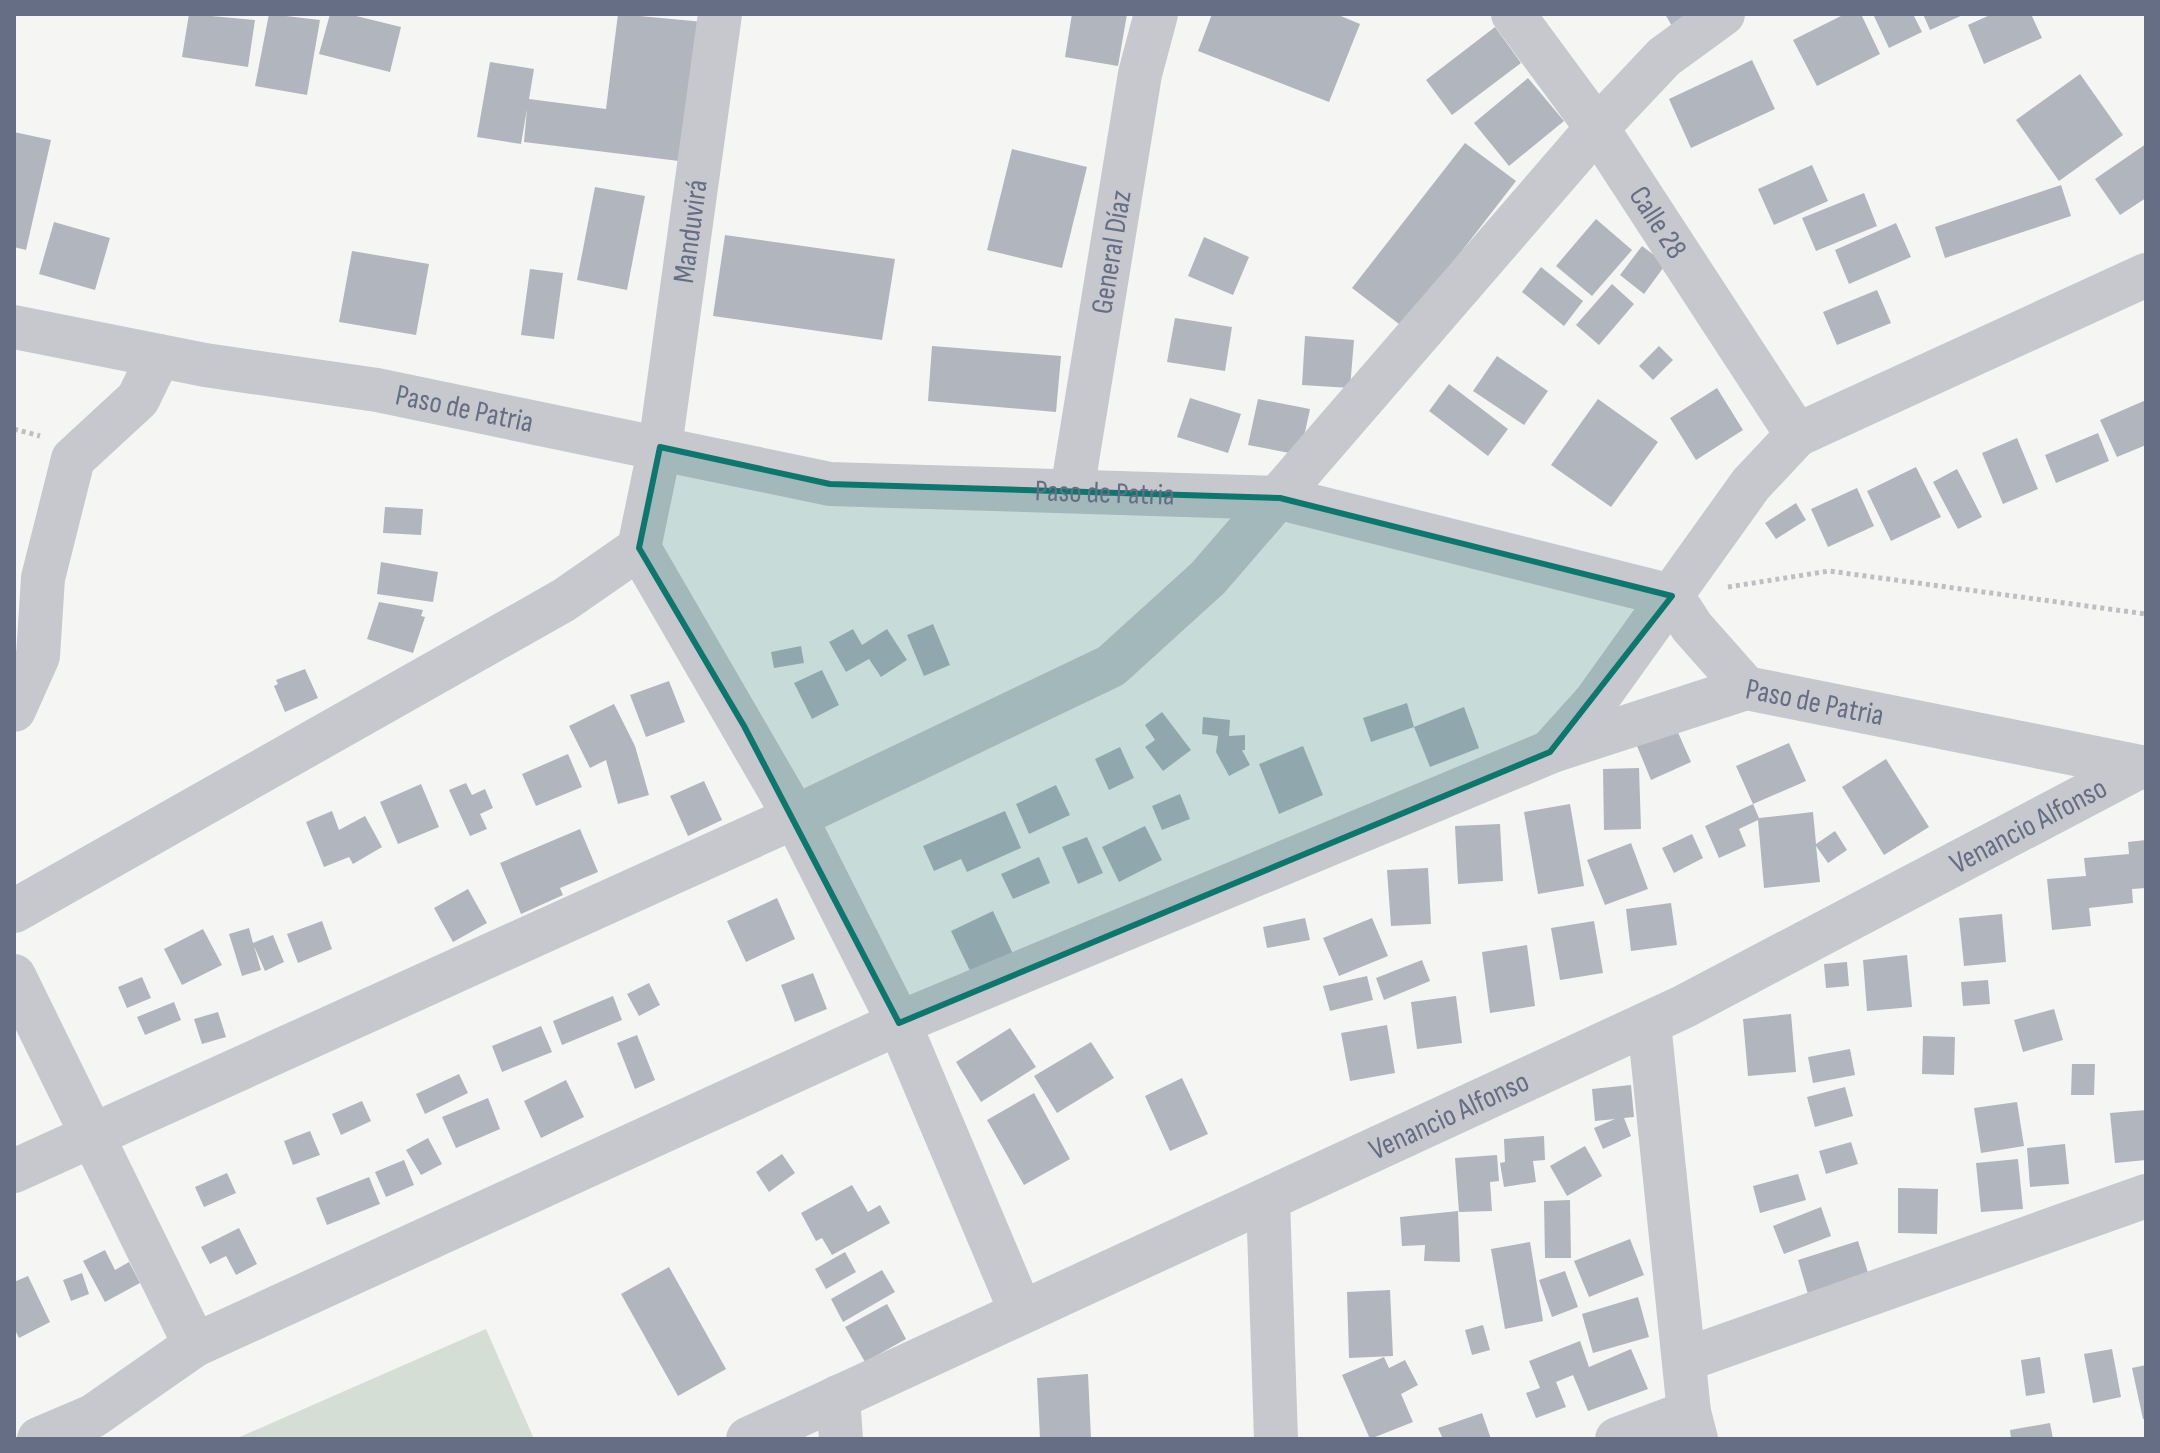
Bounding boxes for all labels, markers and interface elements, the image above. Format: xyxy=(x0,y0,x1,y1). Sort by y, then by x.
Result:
street label: Manduvirá xyxy=(666,177,716,286)
street label: Calle 28 xyxy=(1621,180,1694,266)
street label: General Díaz xyxy=(1084,188,1140,317)
street label: Paso de Patria xyxy=(392,377,537,441)
street label: Paso de Patria xyxy=(1034,473,1175,514)
street label: Paso de Patria xyxy=(1742,671,1887,734)
street label: Venancio Alfonso xyxy=(1944,770,2113,882)
street label: Venancio Alfonso xyxy=(1364,1064,1535,1169)

